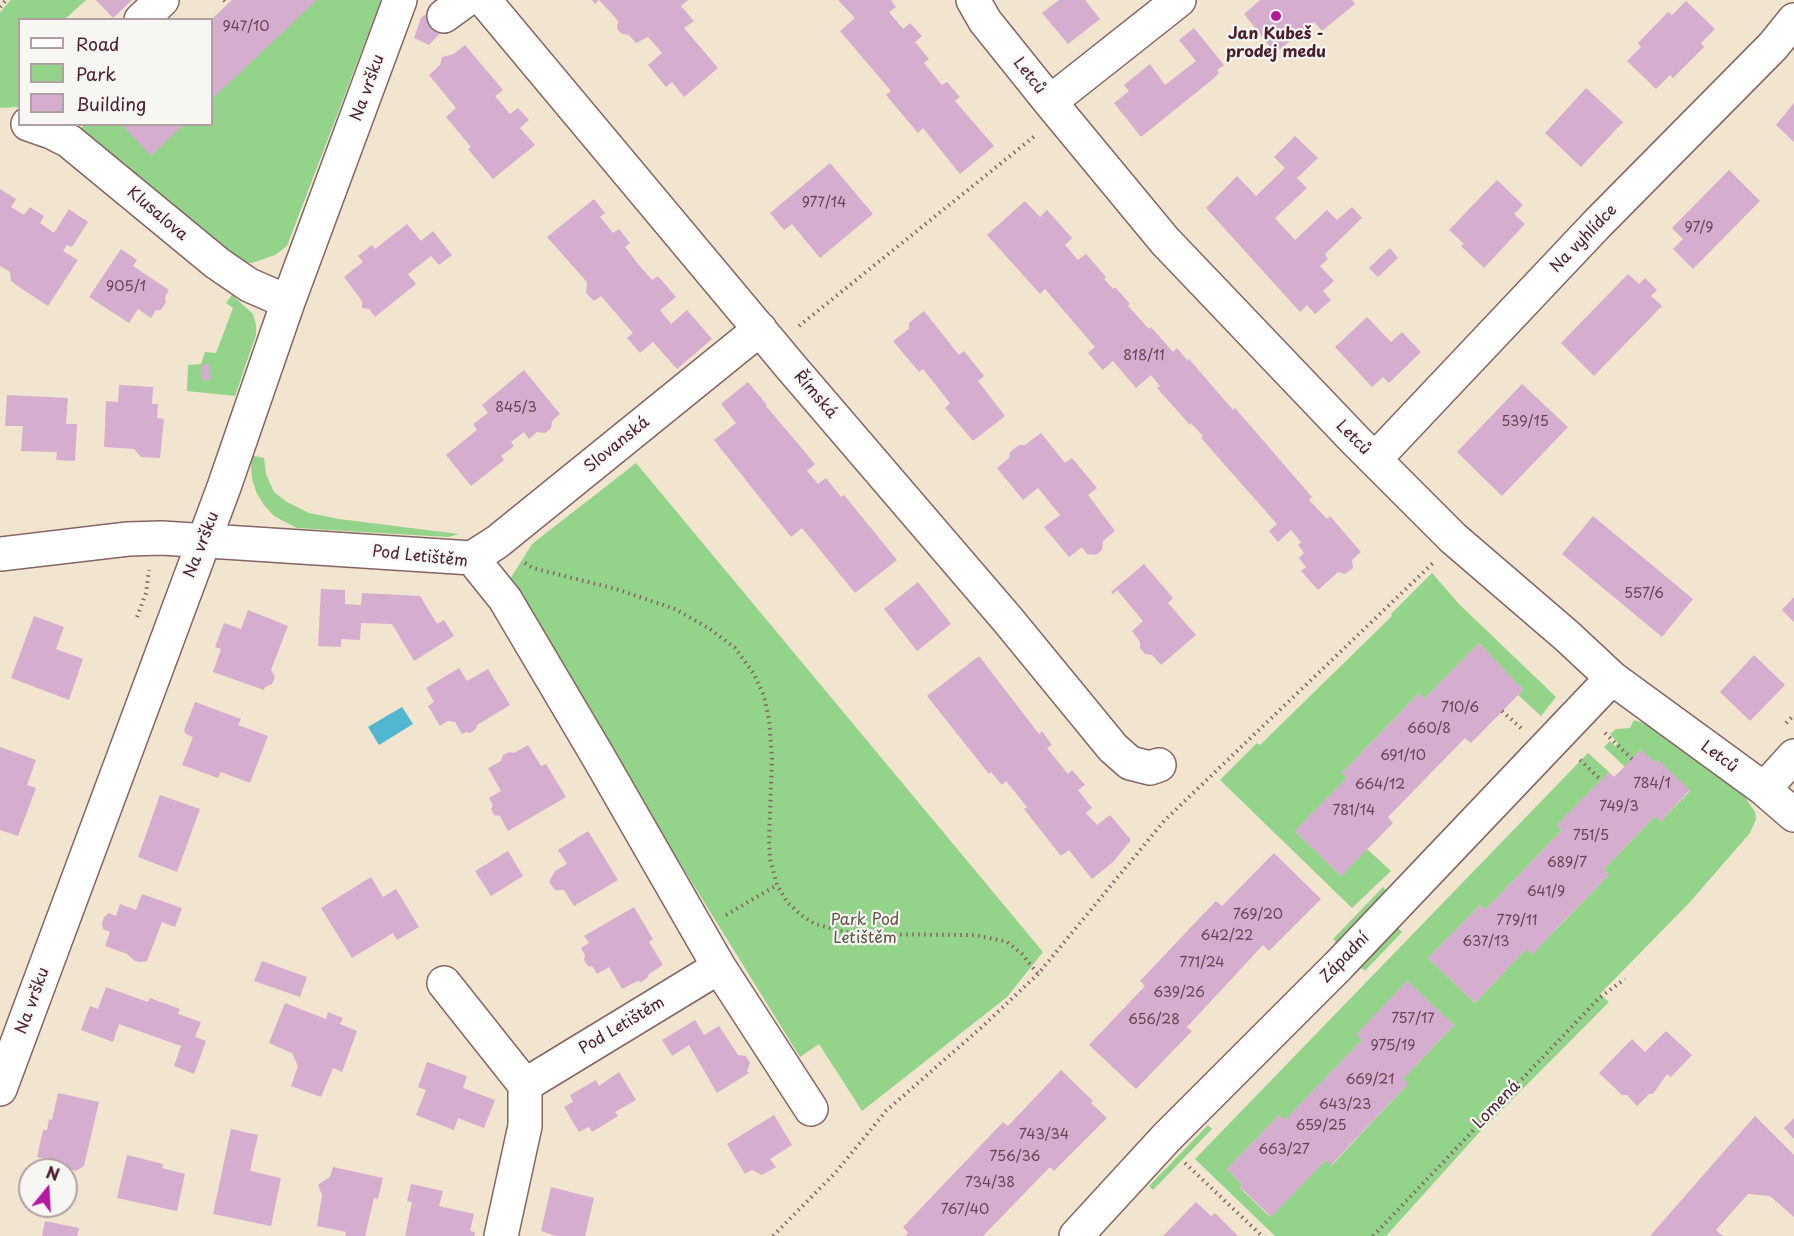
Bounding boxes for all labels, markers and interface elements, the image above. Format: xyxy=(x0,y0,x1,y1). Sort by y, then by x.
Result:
marker: Jan Kubeš - prodej medu xyxy=(1269,9,1283,23)
legend xyxy=(18,18,213,126)
house number: 947/10 xyxy=(223,19,269,35)
place label: Jan Kubeš - prodej medu xyxy=(1226,25,1326,63)
text: Road xyxy=(76,30,120,57)
street label: Na vršku xyxy=(347,52,389,124)
street label: Letců xyxy=(1009,54,1049,98)
text: Park xyxy=(76,60,116,87)
text: Building xyxy=(76,90,146,117)
street label: Klusalova xyxy=(123,183,191,245)
house number: 977/14 xyxy=(802,195,846,211)
street label: Na vyhlídce xyxy=(1547,201,1621,277)
house number: 97/9 xyxy=(1685,220,1713,236)
house number: 905/1 xyxy=(106,279,146,295)
house number: 818/11 xyxy=(1123,348,1165,364)
street label: Římská xyxy=(789,367,841,423)
house number: 845/3 xyxy=(495,400,537,416)
street label: Slovanská xyxy=(581,413,653,477)
house number: 539/15 xyxy=(1501,414,1549,430)
street label: Letců xyxy=(1332,417,1374,459)
street label: Na vršku xyxy=(181,509,223,581)
street label: Pod Letištěm xyxy=(371,542,469,572)
house number: 557/6 xyxy=(1624,586,1664,602)
house number: 710/6 xyxy=(1441,700,1479,716)
house number: 660/8 xyxy=(1407,721,1451,737)
street label: Letců xyxy=(1697,737,1741,777)
house number: 691/10 xyxy=(1380,748,1426,764)
house number: 784/1 xyxy=(1633,776,1671,792)
house number: 664/12 xyxy=(1355,777,1405,793)
house number: 749/3 xyxy=(1599,799,1639,815)
house number: 781/14 xyxy=(1333,803,1375,819)
house number: 751/5 xyxy=(1573,828,1609,844)
house number: 689/7 xyxy=(1547,855,1587,871)
house number: 641/9 xyxy=(1527,884,1565,900)
house number: 769/20 xyxy=(1233,907,1283,923)
park label: Park Pod Letištěm xyxy=(831,911,899,949)
house number: 779/11 xyxy=(1496,913,1538,929)
house number: 642/22 xyxy=(1201,928,1253,944)
street label: Západní xyxy=(1316,929,1374,987)
house number: 637/13 xyxy=(1462,934,1510,950)
house number: 771/24 xyxy=(1179,955,1225,971)
street label: Na vršku xyxy=(12,965,54,1037)
house number: 639/26 xyxy=(1153,985,1205,1001)
street label: Pod Letištěm xyxy=(576,993,668,1059)
house number: 757/17 xyxy=(1391,1011,1435,1027)
house number: 656/28 xyxy=(1128,1012,1180,1028)
house number: 975/19 xyxy=(1370,1038,1416,1054)
house number: 669/21 xyxy=(1346,1072,1394,1088)
street label: Lomená xyxy=(1469,1077,1525,1133)
house number: 643/23 xyxy=(1319,1097,1371,1113)
house number: 659/25 xyxy=(1295,1118,1347,1134)
house number: 743/34 xyxy=(1019,1127,1069,1143)
house number: 663/27 xyxy=(1258,1142,1310,1158)
house number: 756/36 xyxy=(990,1149,1040,1165)
north arrow xyxy=(18,1158,78,1218)
text: N xyxy=(43,1159,63,1186)
house number: 734/38 xyxy=(965,1175,1015,1191)
house number: 767/40 xyxy=(941,1202,989,1218)

